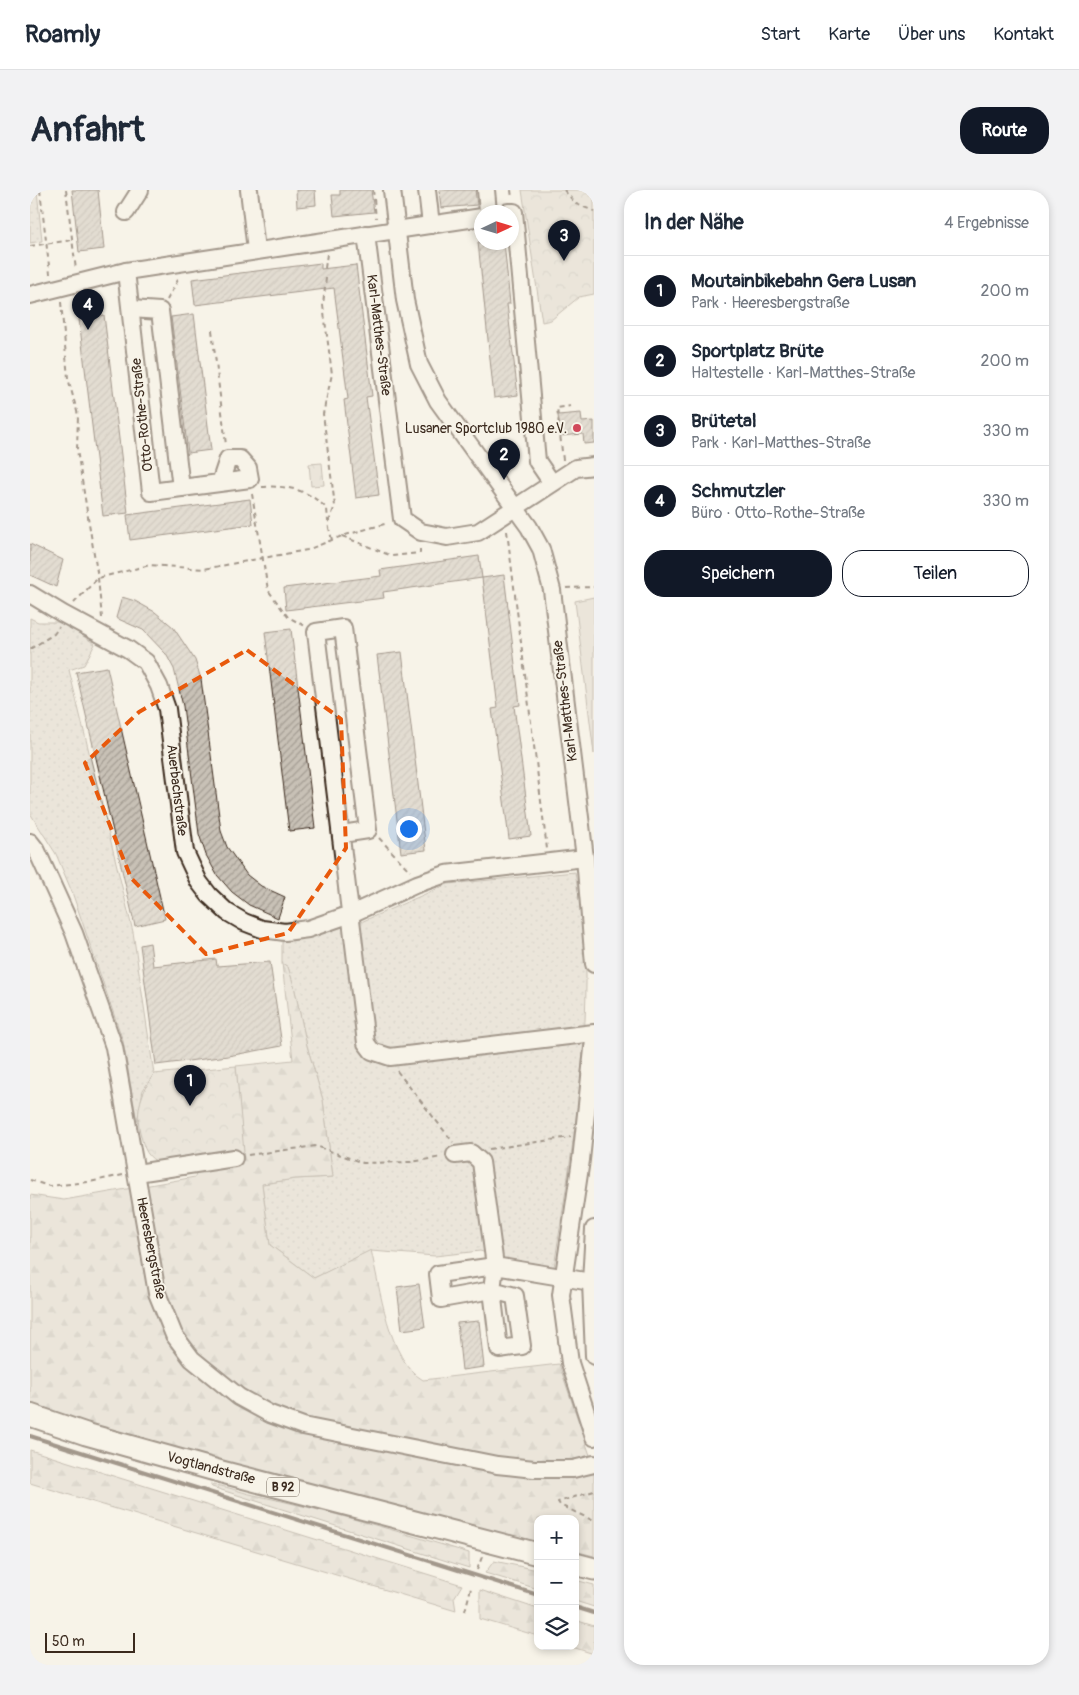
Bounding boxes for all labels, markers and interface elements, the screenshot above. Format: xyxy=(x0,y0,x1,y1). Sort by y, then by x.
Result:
text: Roamly xyxy=(25,20,100,49)
text: Start xyxy=(760,23,800,46)
text: Karte xyxy=(828,23,870,46)
text: Über uns xyxy=(898,23,965,46)
text: Kontakt xyxy=(993,23,1054,46)
button: Route xyxy=(960,107,1049,154)
text: Anfahrt xyxy=(30,108,145,152)
north arrow xyxy=(474,205,519,250)
text: In der Nähe xyxy=(644,209,744,236)
text: 4 Ergebnisse xyxy=(944,213,1029,233)
pin: 3 xyxy=(548,220,580,261)
text: Moutainbikebahn Gera Lusan xyxy=(691,269,916,293)
street label: Karl-Matthes-Straße xyxy=(363,273,395,397)
text: 1 xyxy=(657,281,663,301)
text: 200 m xyxy=(981,281,1029,301)
pin: 4 xyxy=(72,289,104,330)
text: Park · Heeresbergstraße xyxy=(691,293,850,313)
text: Sportplatz Brüte xyxy=(691,339,824,363)
text: 2 xyxy=(656,351,664,371)
text: 200 m xyxy=(981,351,1029,371)
street label: Otto-Rothe-Straße xyxy=(128,357,156,473)
text: Haltestelle · Karl-Matthes-Straße xyxy=(691,363,916,383)
text: Brütetal xyxy=(691,409,756,433)
place label: Lusaner Sportclub 1980 e.V. xyxy=(405,420,567,437)
text: 3 xyxy=(656,421,664,441)
text: 330 m xyxy=(983,421,1029,441)
marker: Lusaner Sportclub 1980 e.V. xyxy=(571,422,583,434)
text: Park · Karl-Matthes-Straße xyxy=(691,433,871,453)
pin: 2 xyxy=(488,439,520,480)
text: Schmutzler xyxy=(691,479,785,503)
text: 4 xyxy=(655,491,665,511)
text: 330 m xyxy=(983,491,1029,511)
text: Büro · Otto-Rothe-Straße xyxy=(691,503,865,523)
button: Speichern xyxy=(644,550,832,597)
button: Teilen xyxy=(842,550,1029,597)
street label: Karl-Matthes-Straße xyxy=(549,639,581,763)
street label: Auerbachstraße xyxy=(163,743,191,837)
your location xyxy=(396,816,422,842)
pin: 1 xyxy=(174,1065,206,1106)
street label: Heeresbergstraße xyxy=(133,1195,169,1301)
street label: Vogtlandstraße xyxy=(165,1448,257,1488)
road number: B 92 xyxy=(267,1478,299,1496)
map controls xyxy=(534,1515,579,1650)
button: + xyxy=(534,1515,579,1560)
button: − xyxy=(534,1560,579,1605)
button: layers xyxy=(534,1605,579,1650)
scale bar xyxy=(45,1630,135,1653)
text: 50 m xyxy=(52,1633,85,1650)

